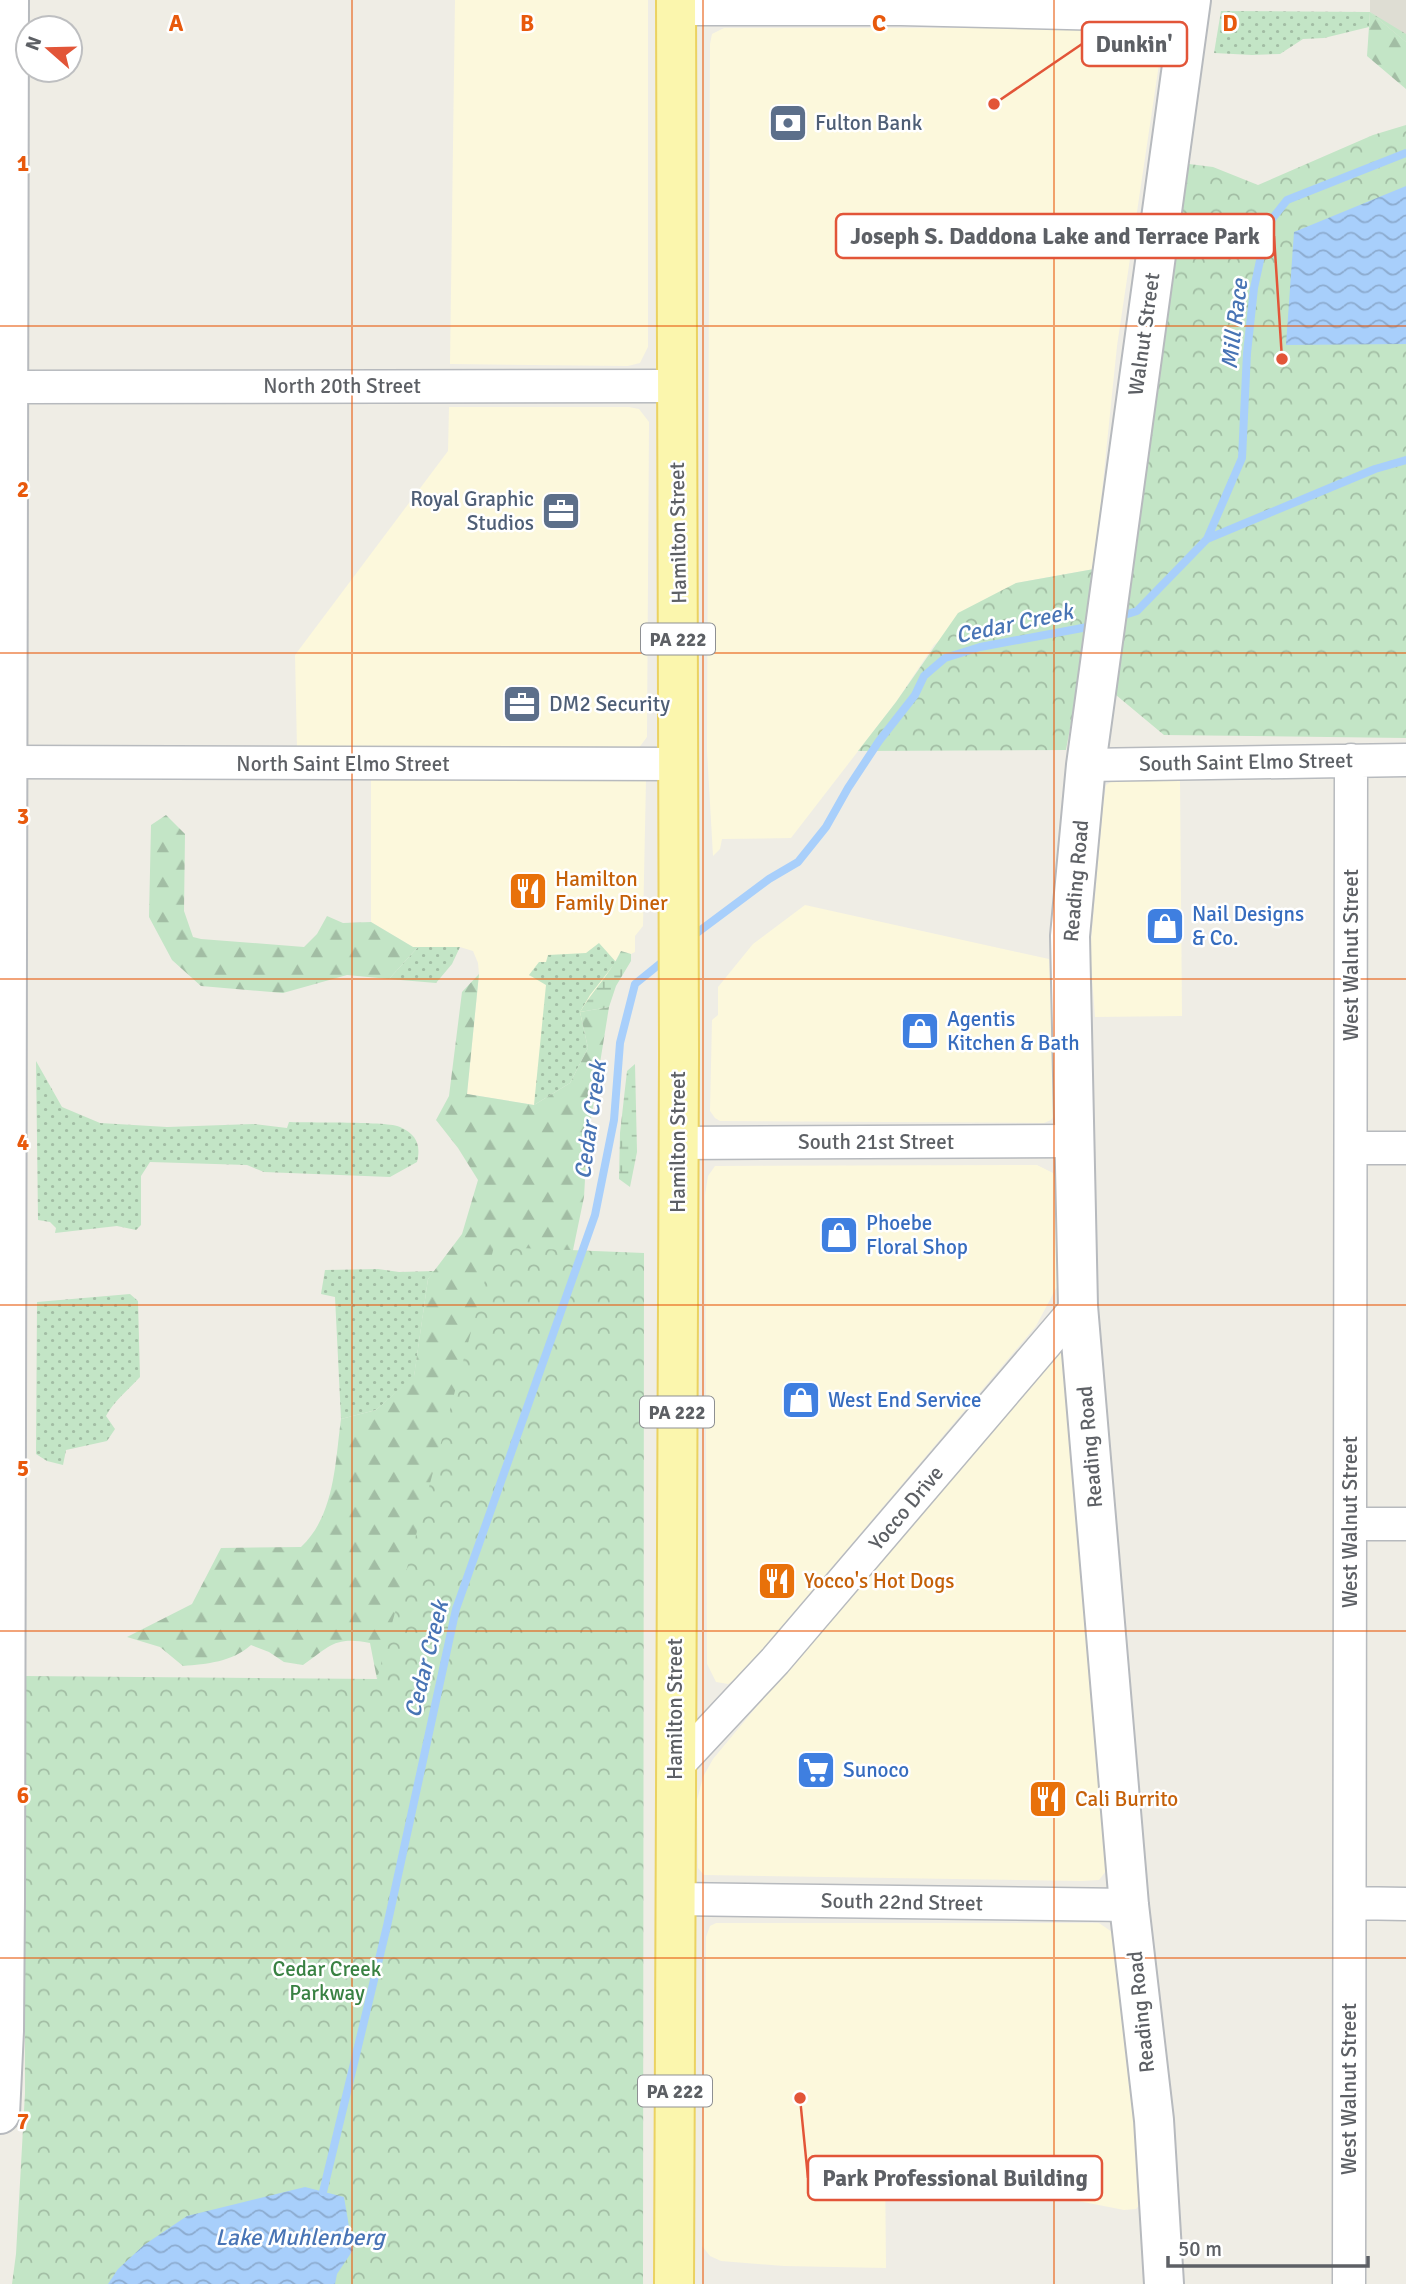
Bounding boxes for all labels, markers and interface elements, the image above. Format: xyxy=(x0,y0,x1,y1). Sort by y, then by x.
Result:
text: A xyxy=(169,9,184,38)
text: B xyxy=(520,9,534,38)
text: C xyxy=(872,9,886,38)
text: D xyxy=(1222,9,1238,38)
north arrow xyxy=(14,14,84,84)
callout: Dunkin' xyxy=(1082,22,1187,66)
text: Dunkin' xyxy=(1095,30,1173,59)
text: N xyxy=(20,33,48,54)
bank icon: Fulton Bank xyxy=(767,102,809,144)
place label: Fulton Bank xyxy=(815,110,923,136)
text: 1 xyxy=(17,149,29,178)
callout: Joseph S. Daddona Lake and Terrace Park xyxy=(836,214,1274,258)
text: Joseph S. Daddona Lake and Terrace Park xyxy=(850,222,1260,251)
street label: Walnut Street xyxy=(1123,271,1165,397)
water label: Mill Race xyxy=(1215,276,1255,371)
street label: North 20th Street xyxy=(263,373,421,399)
street label: Hamilton Street xyxy=(664,462,692,604)
text: 2 xyxy=(17,475,29,504)
place label: Royal Graphic Studios xyxy=(410,486,534,536)
office icon: Royal Graphic Studios xyxy=(540,490,582,532)
water label: Cedar Creek xyxy=(953,596,1078,650)
road number: PA 222 xyxy=(641,624,715,654)
office icon: DM2 Security xyxy=(501,683,543,725)
place label: DM2 Security xyxy=(549,691,670,717)
street label: South Saint Elmo Street xyxy=(1139,747,1353,777)
street label: North Saint Elmo Street xyxy=(236,751,450,777)
text: 3 xyxy=(17,802,29,831)
street label: Reading Road xyxy=(1058,819,1094,943)
place label: Hamilton Family Diner xyxy=(555,866,668,916)
street label: West Walnut Street xyxy=(1338,869,1364,1041)
restaurant icon: Hamilton Family Diner xyxy=(507,870,549,912)
place label: Nail Designs & Co. xyxy=(1192,901,1304,951)
shop icon: Nail Designs & Co. xyxy=(1144,905,1186,947)
place label: Agentis Kitchen & Bath xyxy=(947,1006,1080,1056)
shop icon: Agentis Kitchen & Bath xyxy=(899,1010,941,1052)
water label: Cedar Creek xyxy=(568,1057,613,1181)
street label: Hamilton Street xyxy=(665,1071,691,1213)
text: 4 xyxy=(17,1128,29,1157)
street label: South 21st Street xyxy=(798,1129,954,1155)
place label: Phoebe Floral Shop xyxy=(866,1210,968,1260)
shop icon: Phoebe Floral Shop xyxy=(818,1214,860,1256)
shop icon: West End Service xyxy=(780,1379,822,1421)
street label: Reading Road xyxy=(1072,1385,1108,1509)
place label: West End Service xyxy=(828,1387,982,1413)
road number: PA 222 xyxy=(640,1396,714,1428)
street label: West Walnut Street xyxy=(1337,1436,1363,1608)
text: 5 xyxy=(17,1454,29,1483)
street label: Yocco Drive xyxy=(863,1460,949,1556)
restaurant icon: Yocco's Hot Dogs xyxy=(756,1560,798,1602)
place label: Yocco's Hot Dogs xyxy=(804,1568,955,1594)
water label: Cedar Creek xyxy=(398,1595,456,1720)
street label: Hamilton Street xyxy=(662,1638,688,1780)
supermarket icon: Sunoco xyxy=(795,1749,837,1791)
place label: Sunoco xyxy=(843,1757,909,1783)
restaurant icon: Cali Burrito xyxy=(1027,1778,1069,1820)
text: 6 xyxy=(17,1781,29,1810)
place label: Cali Burrito xyxy=(1075,1786,1178,1812)
street label: South 22nd Street xyxy=(821,1888,983,1916)
street label: Reading Road xyxy=(1122,1950,1160,2074)
park label: Cedar Creek Parkway xyxy=(273,1956,382,2006)
street label: West Walnut Street xyxy=(1336,2003,1362,2175)
road number: PA 222 xyxy=(638,2076,712,2106)
text: 7 xyxy=(17,2107,29,2136)
callout: Park Professional Building xyxy=(808,2156,1102,2200)
text: Park Professional Building xyxy=(822,2164,1088,2193)
water label: Lake Muhlenberg xyxy=(215,2223,387,2252)
scale bar xyxy=(1168,2224,1368,2268)
text: 50 m xyxy=(1178,2236,1222,2262)

